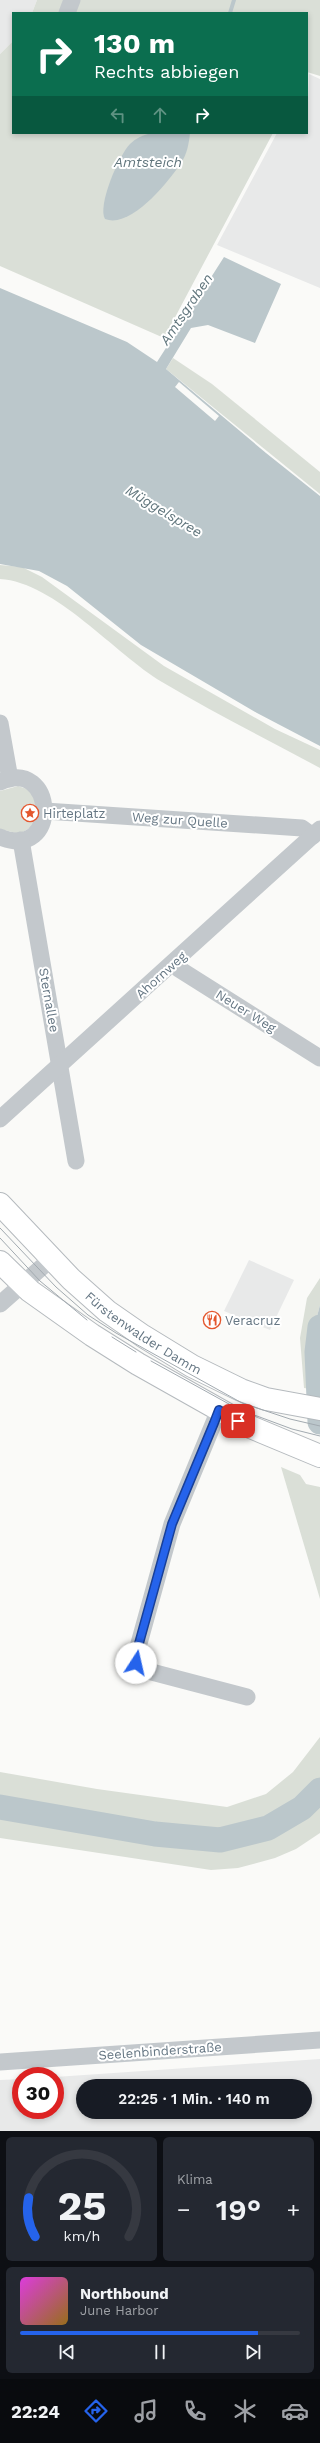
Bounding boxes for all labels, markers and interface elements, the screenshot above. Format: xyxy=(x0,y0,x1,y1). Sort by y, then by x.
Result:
text: 130 m xyxy=(94,27,175,60)
icon: right xyxy=(28,28,80,80)
text: Rechts abbiegen xyxy=(94,61,239,82)
icon: left xyxy=(107,104,129,126)
icon: ahead xyxy=(149,104,171,126)
icon: right xyxy=(191,104,213,126)
water label: Amtsteich xyxy=(113,154,182,170)
water label: Amtsgraben xyxy=(156,270,216,348)
water label: Müggelspree xyxy=(123,482,205,540)
place icon: Hirteplatz xyxy=(20,803,40,823)
place label: Hirteplatz xyxy=(43,806,106,821)
street label: Weg zur Quelle xyxy=(132,809,228,831)
street label: Ahornweg xyxy=(133,948,189,1002)
street label: Sternallee xyxy=(36,967,62,1033)
street label: Neuer Weg xyxy=(213,987,279,1035)
street label: Fürstenwalder Damm xyxy=(83,1288,204,1377)
restaurant icon: Veracruz xyxy=(202,1310,222,1330)
place label: Veracruz xyxy=(225,1313,280,1328)
pin xyxy=(221,1404,255,1438)
icon: arrive xyxy=(227,1410,249,1432)
position arrow xyxy=(115,1642,157,1684)
street label: Seelenbinderstraße xyxy=(98,2039,222,2063)
speed limit sign: 30 xyxy=(12,2067,64,2119)
text: 22:25 · 1 Min. · 140 m xyxy=(118,2090,270,2108)
text: Klima xyxy=(177,2172,213,2187)
text: 25 xyxy=(57,2181,106,2230)
text: 19° xyxy=(216,2192,261,2227)
text: − xyxy=(177,2197,190,2222)
text: + xyxy=(287,2197,300,2222)
text: km/h xyxy=(63,2228,100,2244)
text: Northbound xyxy=(80,2285,169,2303)
text: June Harbor xyxy=(80,2303,159,2318)
icon: previous xyxy=(56,2341,78,2363)
icon: pause xyxy=(149,2341,171,2363)
icon: next xyxy=(242,2341,264,2363)
icon: directions xyxy=(82,2397,110,2425)
icon: music xyxy=(132,2397,160,2425)
icon: phone xyxy=(181,2397,209,2425)
icon: climate xyxy=(231,2397,259,2425)
icon: car xyxy=(281,2397,309,2425)
text: 22:24 xyxy=(11,2401,60,2422)

